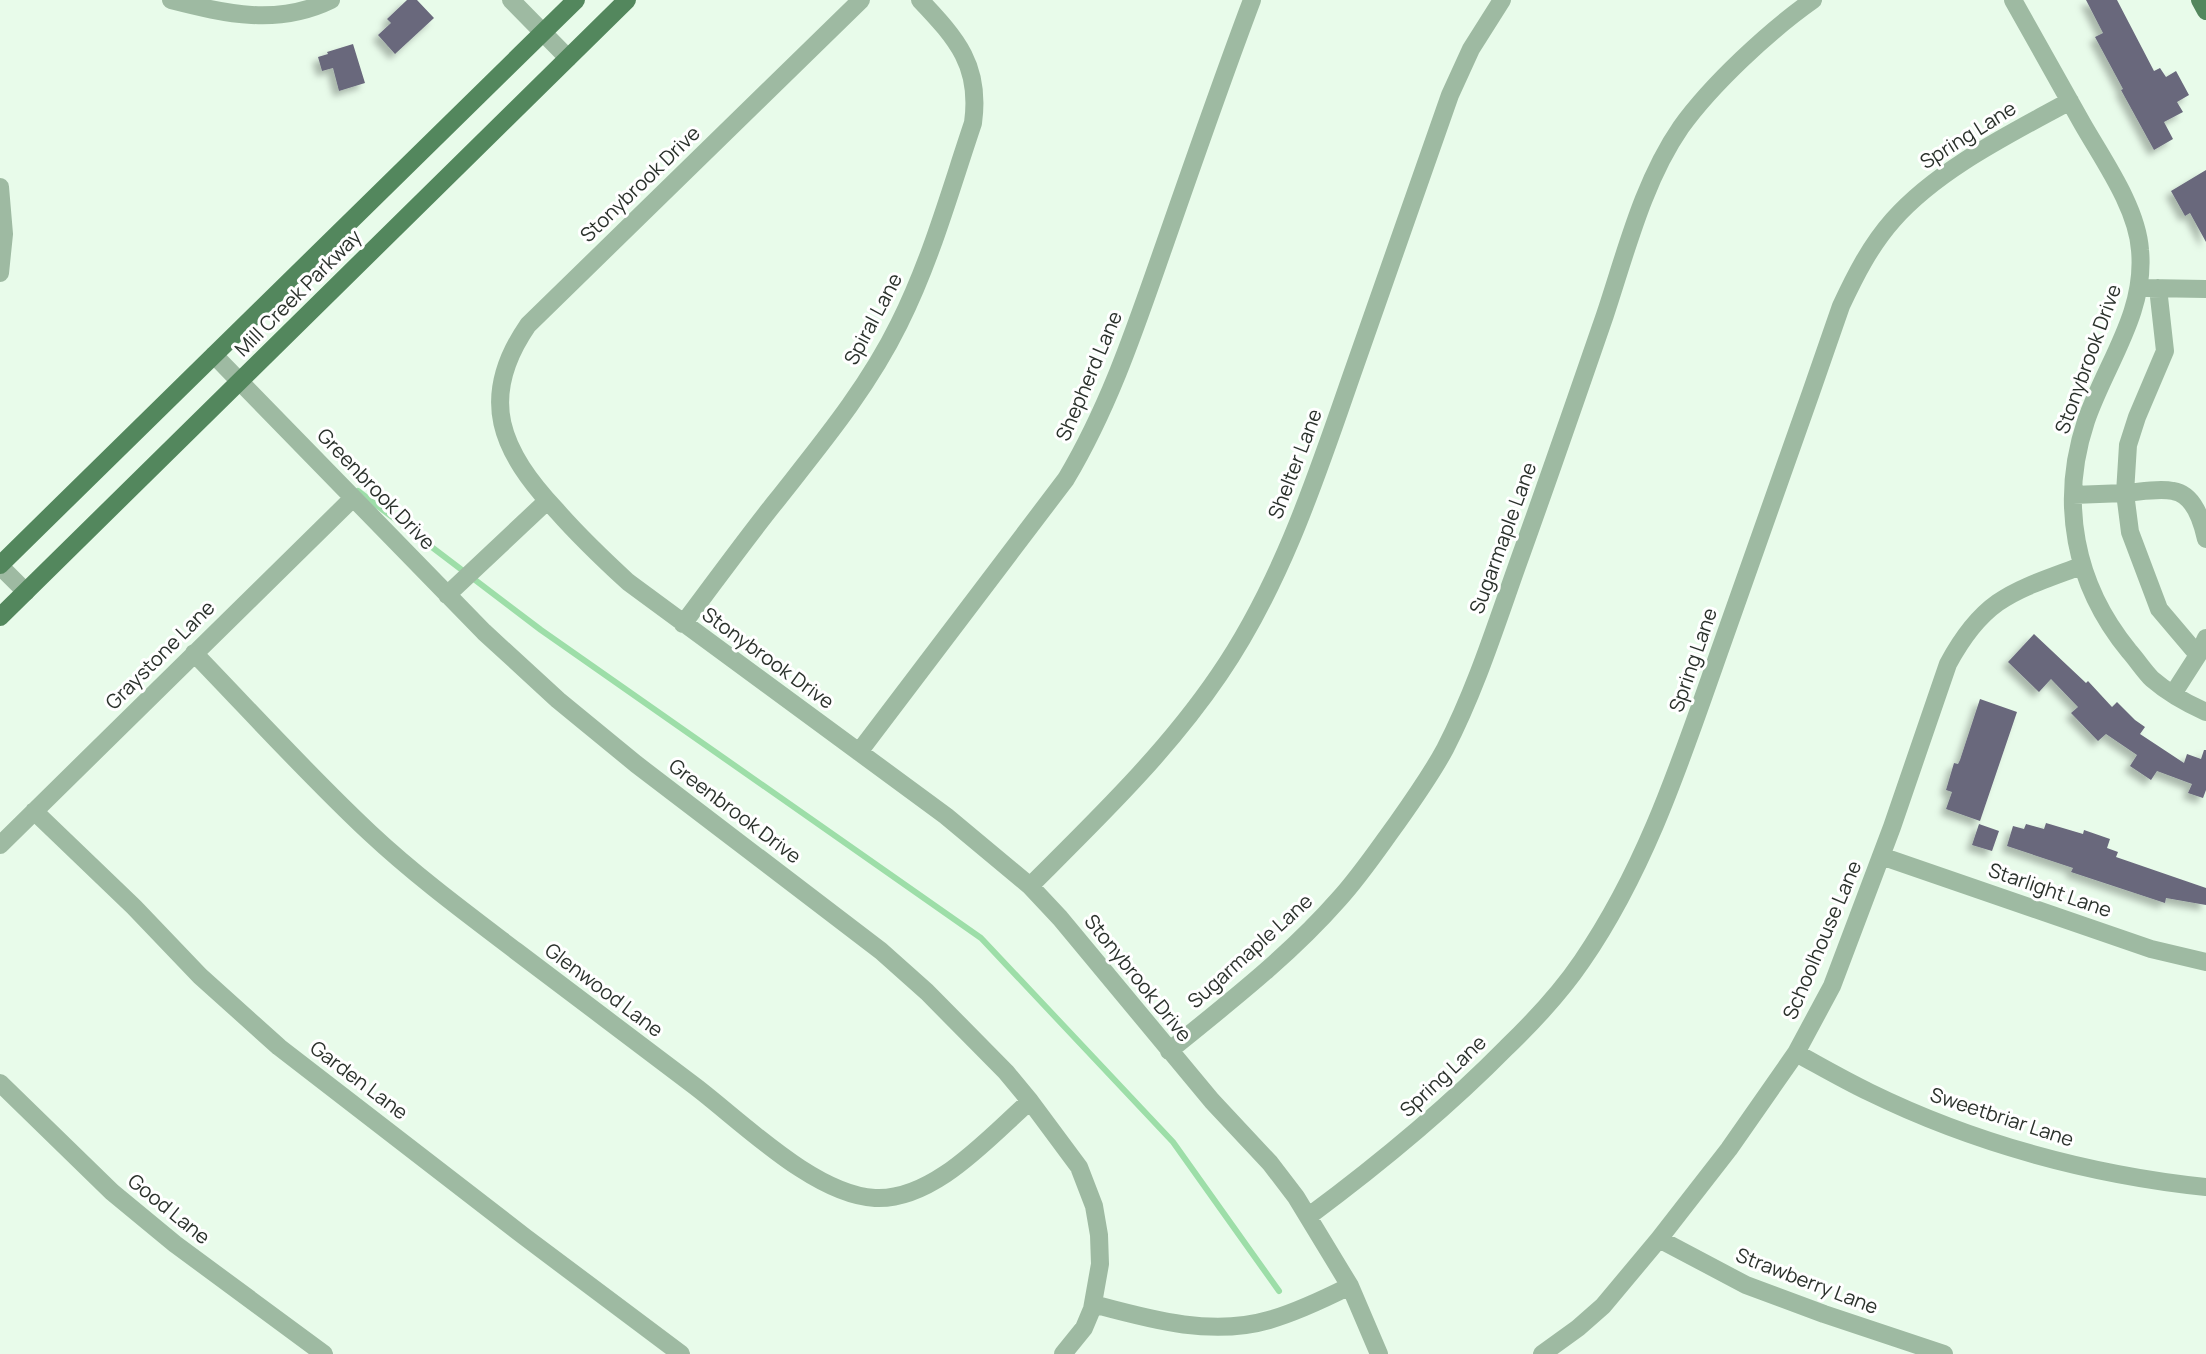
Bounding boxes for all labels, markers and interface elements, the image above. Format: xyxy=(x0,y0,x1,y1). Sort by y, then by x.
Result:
street label: Spring Lane xyxy=(1915,94,2021,175)
street label: Stonybrook Drive xyxy=(574,119,705,248)
street label: Mill Creek Parkway xyxy=(228,223,367,362)
street label: Spiral Lane xyxy=(837,268,908,369)
street label: Stonybrook Drive xyxy=(2048,280,2127,437)
street label: Shepherd Lane xyxy=(1049,307,1128,445)
street label: Shelter Lane xyxy=(1261,405,1328,523)
street label: Greenbrook Drive xyxy=(311,422,441,555)
street label: Sugarmaple Lane xyxy=(1463,458,1542,617)
street label: Graystone Lane xyxy=(99,594,220,715)
street label: Stonybrook Drive xyxy=(697,601,840,715)
street label: Spring Lane xyxy=(1662,604,1723,716)
street label: Greenbrook Drive xyxy=(664,752,807,869)
street label: Schoolhouse Lane xyxy=(1776,856,1867,1023)
street label: Starlight Lane xyxy=(1985,856,2115,923)
street label: Sugarmaple Lane xyxy=(1181,887,1318,1014)
street label: Stonybrook Drive xyxy=(1078,908,1198,1047)
street label: Glenwood Lane xyxy=(540,936,669,1043)
street label: Spring Lane xyxy=(1394,1029,1492,1123)
street label: Garden Lane xyxy=(305,1034,414,1125)
street label: Sweetbriar Lane xyxy=(1927,1081,2077,1152)
street label: Good Lane xyxy=(123,1167,216,1250)
street label: Strawberry Lane xyxy=(1732,1241,1882,1320)

